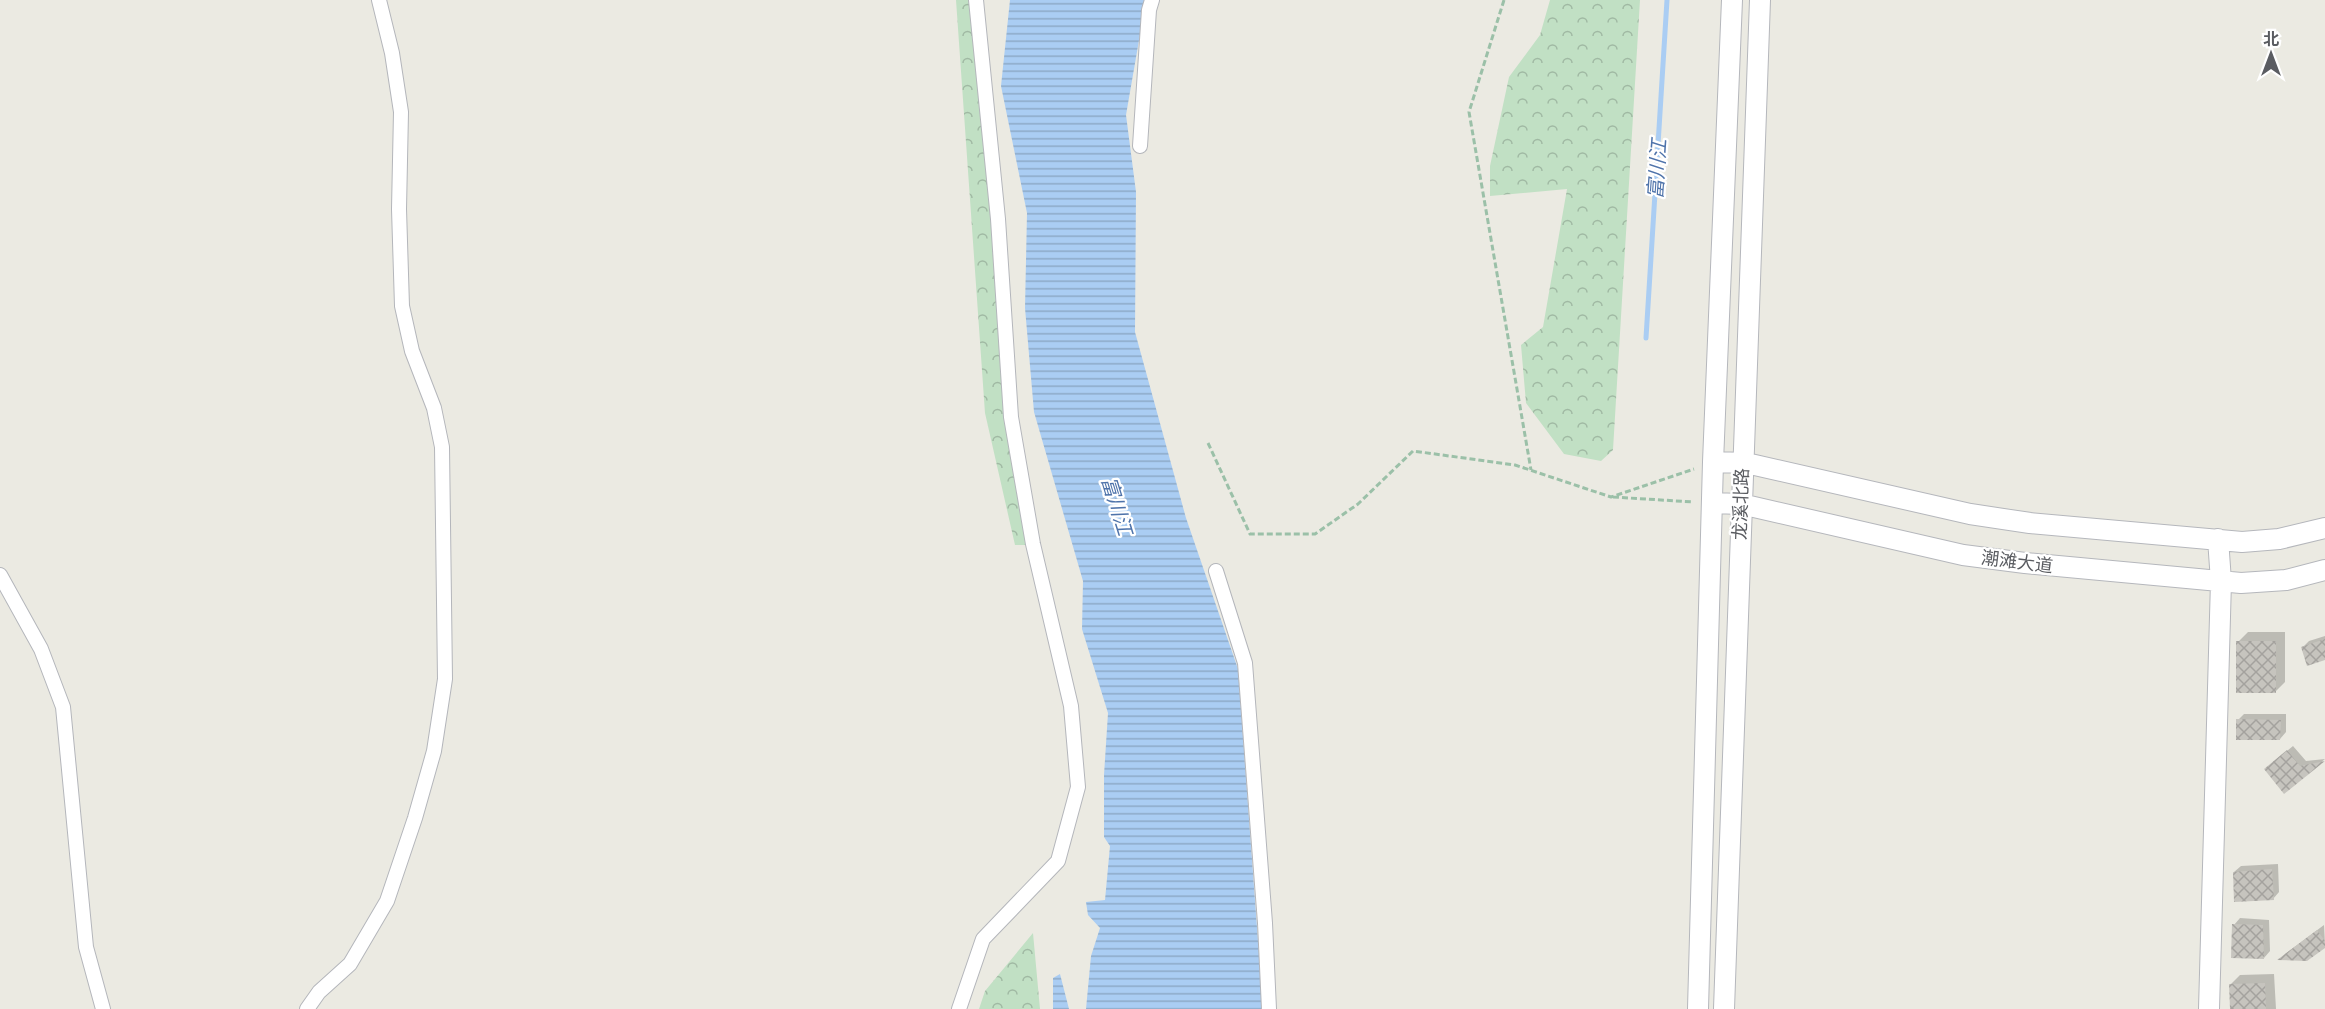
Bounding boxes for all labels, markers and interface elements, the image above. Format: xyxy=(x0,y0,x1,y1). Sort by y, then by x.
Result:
north arrow xyxy=(2241,24,2301,84)
text: 北 xyxy=(2263,30,2279,49)
water label: 富川江 xyxy=(1643,136,1671,200)
street label: 龙溪北路 xyxy=(1729,468,1753,540)
water label: 富川江 xyxy=(1097,474,1138,540)
street label: 潮滩大道 xyxy=(1980,547,2054,577)

